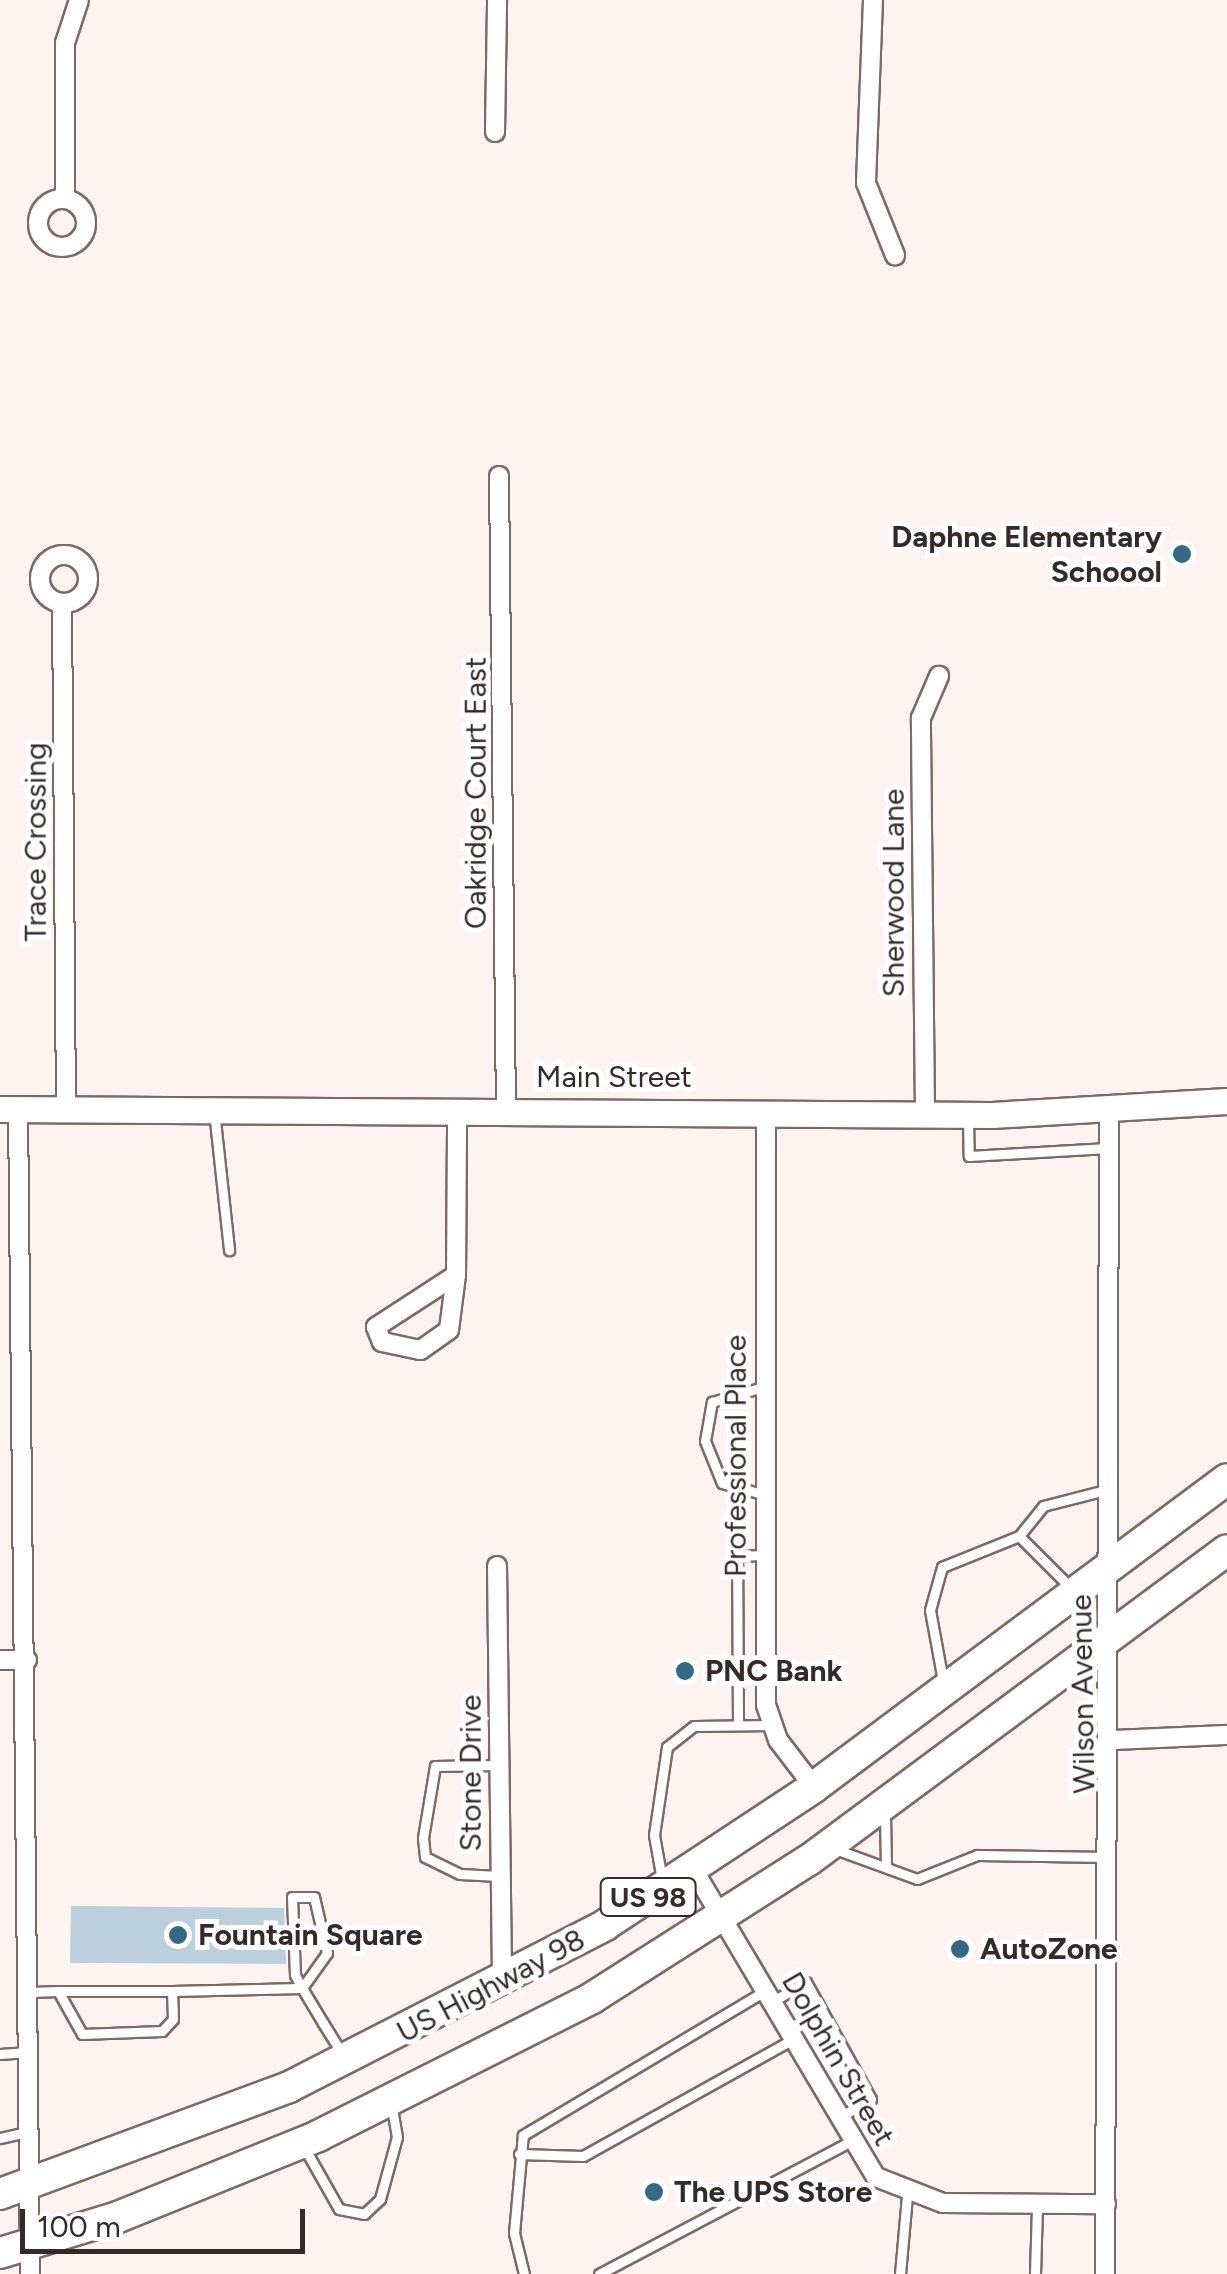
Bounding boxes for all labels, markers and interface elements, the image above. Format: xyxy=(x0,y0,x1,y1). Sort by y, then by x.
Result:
place label: Daphne Elementary Schoool xyxy=(891,519,1162,590)
marker: Daphne Elementary Schoool xyxy=(1171,543,1193,565)
street label: Oakridge Court East xyxy=(458,657,494,929)
street label: Trace Crossing xyxy=(18,742,54,942)
street label: Sherwood Lane xyxy=(876,789,912,997)
street label: Main Street xyxy=(536,1059,692,1095)
street label: Professional Place xyxy=(718,1335,754,1577)
street label: Wilson Avenue xyxy=(1063,1594,1103,1794)
place label: PNC Bank xyxy=(705,1653,843,1689)
marker: PNC Bank xyxy=(674,1660,696,1682)
street label: Stone Drive xyxy=(453,1695,489,1851)
road number: US 98 xyxy=(598,1874,698,1920)
place label: Fountain Square xyxy=(198,1917,423,1953)
street label: US Highway 98 xyxy=(391,1921,591,2051)
marker: Fountain Square xyxy=(167,1924,189,1946)
place label: AutoZone xyxy=(980,1931,1118,1967)
marker: AutoZone xyxy=(949,1938,971,1960)
street label: Dolphin Street xyxy=(774,1966,902,2152)
place label: The UPS Store xyxy=(674,2174,872,2210)
marker: The UPS Store xyxy=(643,2181,665,2203)
scale bar xyxy=(25,2189,310,2251)
text: 100 m xyxy=(37,2208,121,2245)

